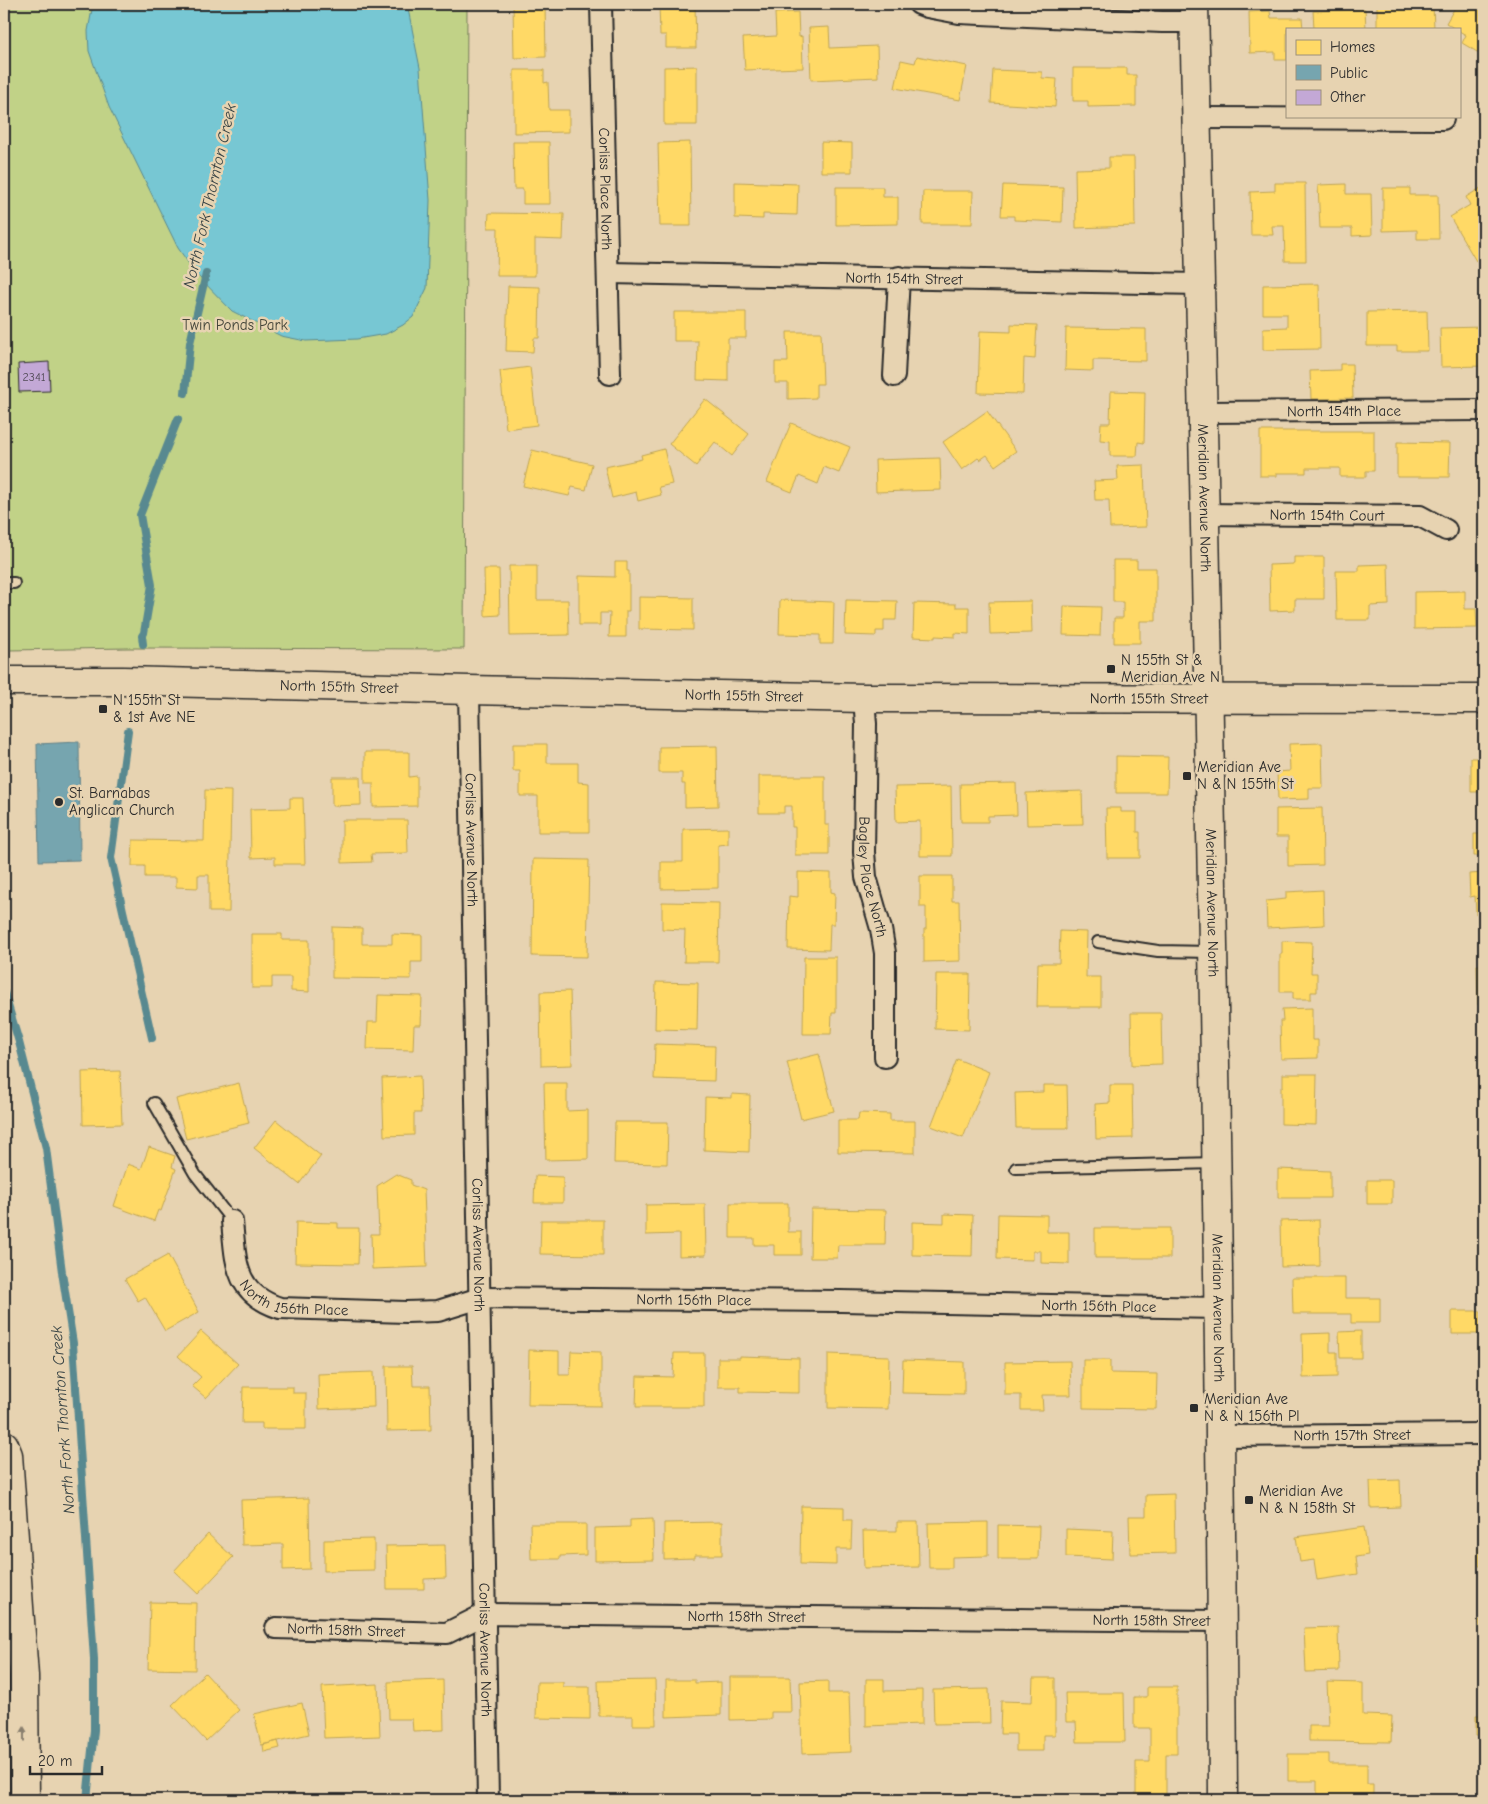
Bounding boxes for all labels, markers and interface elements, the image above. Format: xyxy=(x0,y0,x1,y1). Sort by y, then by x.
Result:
legend xyxy=(1286,28,1460,118)
text: Homes xyxy=(1330,38,1375,56)
text: Public xyxy=(1330,64,1368,82)
text: Other xyxy=(1330,88,1365,106)
water label: North Fork Thornton Creek xyxy=(180,102,240,290)
street label: Corliss Place North xyxy=(595,127,616,250)
street label: North 154th Street xyxy=(845,268,964,289)
park label: Twin Ponds Park xyxy=(182,316,288,334)
house number: 2341 xyxy=(23,370,46,384)
street label: North 154th Place xyxy=(1287,402,1402,420)
street label: Meridian Avenue North xyxy=(1194,423,1215,572)
street label: North 154th Court xyxy=(1269,506,1385,525)
place label: N 155th St & Meridian Ave N xyxy=(1121,651,1220,686)
marker: N 155th St & Meridian Ave N xyxy=(1105,663,1117,675)
street label: North 155th Street xyxy=(280,676,399,697)
street label: North 155th Street xyxy=(685,685,804,706)
street label: North 155th Street xyxy=(1090,689,1209,708)
place label: N 155th St & 1st Ave NE xyxy=(113,691,195,726)
marker: N 155th St & 1st Ave NE xyxy=(97,703,109,715)
place label: Meridian Ave N & N 155th St xyxy=(1197,758,1294,793)
marker: Meridian Ave N & N 155th St xyxy=(1181,770,1193,782)
street label: Corliss Avenue North xyxy=(461,773,482,907)
place label: St. Barnabas Anglican Church xyxy=(69,784,175,819)
marker: St. Barnabas Anglican Church xyxy=(53,796,65,808)
street label: Bagley Place North xyxy=(855,816,891,939)
street label: Meridian Avenue North xyxy=(1202,828,1223,977)
street label: Corliss Avenue North xyxy=(468,1178,489,1312)
street label: Meridian Avenue North xyxy=(1208,1233,1228,1382)
street label: North 156th Place xyxy=(236,1276,349,1319)
street label: North 156th Place xyxy=(636,1290,752,1309)
street label: North 156th Place xyxy=(1041,1296,1157,1316)
water label: North Fork Thornton Creek xyxy=(47,1325,79,1515)
place label: Meridian Ave N & N 156th Pl xyxy=(1204,1390,1300,1425)
marker: Meridian Ave N & N 156th Pl xyxy=(1188,1402,1200,1414)
street label: North 157th Street xyxy=(1293,1426,1411,1444)
place label: Meridian Ave N & N 158th St xyxy=(1259,1482,1356,1517)
marker: Meridian Ave N & N 158th St xyxy=(1243,1494,1255,1506)
street label: Corliss Avenue North xyxy=(475,1583,496,1717)
street label: North 158th Street xyxy=(687,1607,806,1626)
street label: North 158th Street xyxy=(1092,1611,1211,1630)
street label: North 158th Street xyxy=(287,1619,406,1641)
one-way arrow xyxy=(20,1726,28,1742)
scale bar xyxy=(30,1744,102,1776)
text: 20 m xyxy=(38,1752,72,1770)

